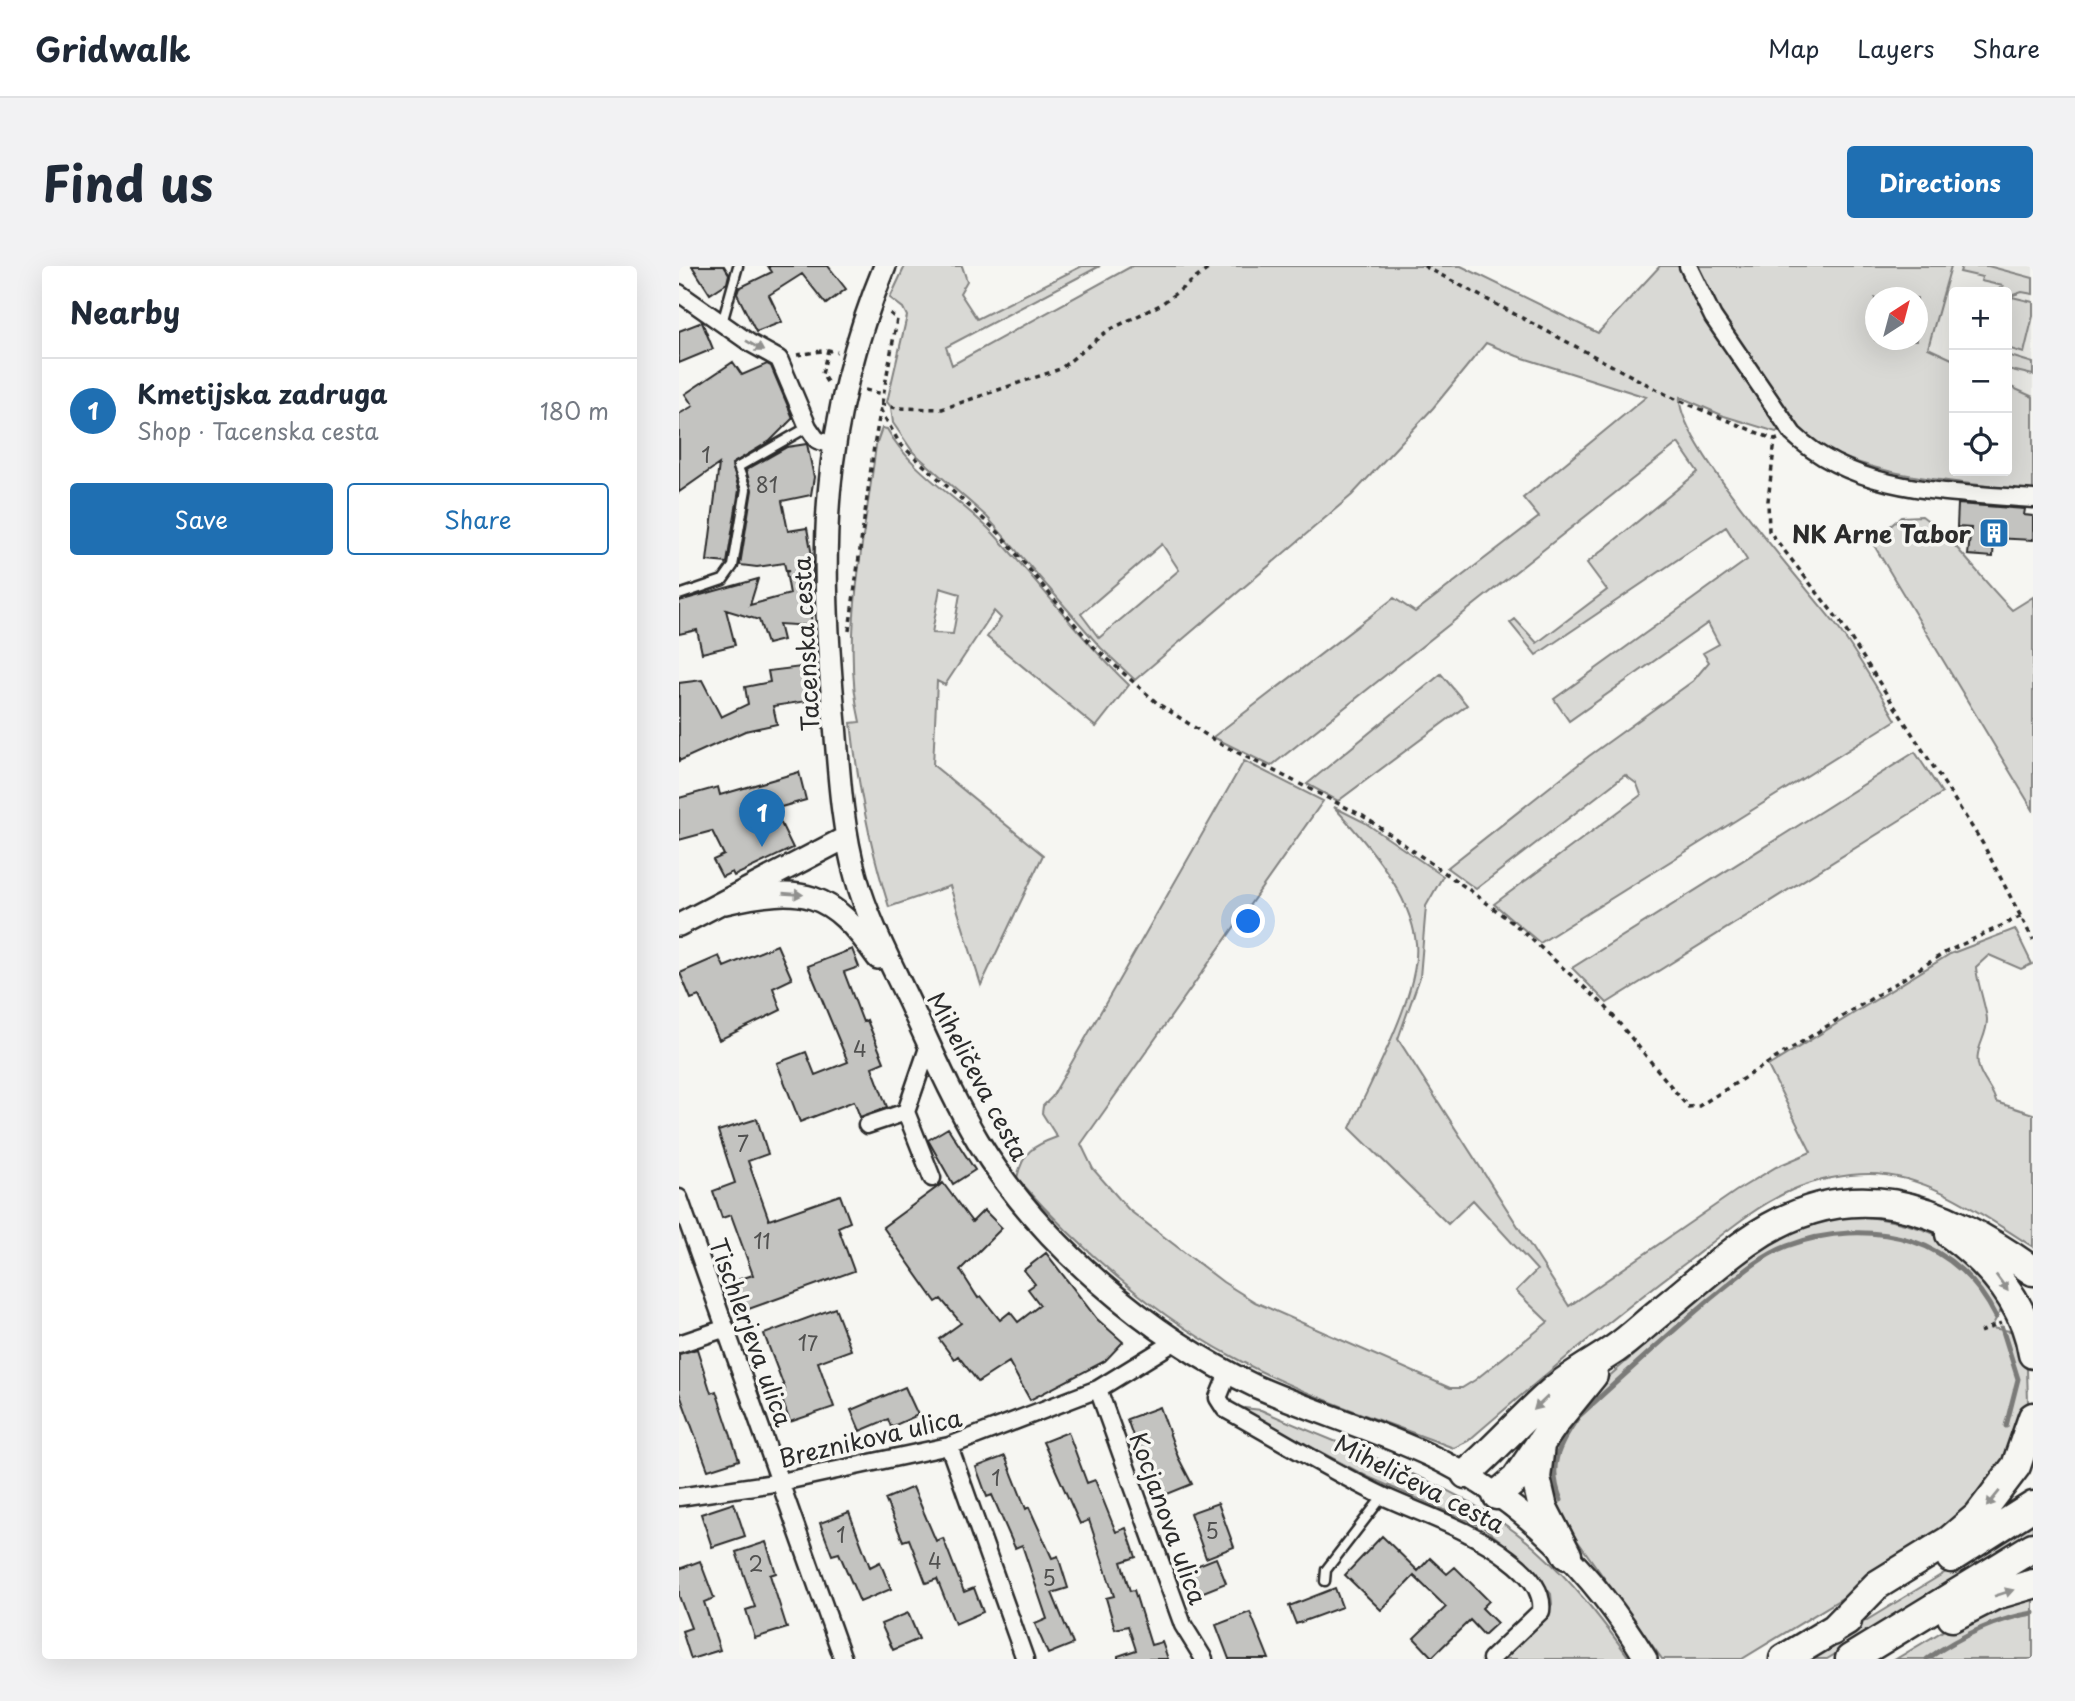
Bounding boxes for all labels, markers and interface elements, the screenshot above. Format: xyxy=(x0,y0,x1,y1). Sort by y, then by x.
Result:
text: Gridwalk xyxy=(35,23,191,73)
text: Map xyxy=(1768,30,1819,66)
text: Layers xyxy=(1857,30,1934,66)
text: Share xyxy=(1972,30,2040,66)
text: Find us xyxy=(42,145,213,219)
button: Directions xyxy=(1847,146,2033,218)
north arrow xyxy=(1865,287,1928,350)
map controls xyxy=(1949,287,2012,476)
button: + xyxy=(1949,287,2012,350)
text: Nearby xyxy=(70,289,180,334)
one-way arrow xyxy=(746,339,765,352)
button: − xyxy=(1949,350,2012,413)
text: Kmetijska zadruga xyxy=(137,374,388,413)
text: 1 xyxy=(88,393,99,428)
text: 180 m xyxy=(540,393,609,428)
text: Shop · Tacenska cesta xyxy=(137,413,379,448)
button: locate xyxy=(1949,413,2012,476)
house number: 1 xyxy=(701,438,711,470)
house number: 81 xyxy=(756,468,778,500)
button: Save xyxy=(70,483,333,555)
button: Share xyxy=(347,483,609,555)
place label: NK Arne Tabor xyxy=(1792,515,1972,551)
building icon: NK Arne Tabor xyxy=(1977,516,2011,550)
street label: Tacenska cesta xyxy=(782,556,828,732)
pin: 1 xyxy=(739,789,785,847)
one-way arrow xyxy=(782,889,804,900)
your location xyxy=(1231,904,1265,938)
street label: Miheličeva cesta xyxy=(919,985,1039,1167)
house number: 4 xyxy=(853,1032,867,1064)
house number: 7 xyxy=(737,1127,749,1159)
house number: 11 xyxy=(753,1224,771,1256)
street label: Tischlerjeva ulica xyxy=(701,1233,803,1431)
one-way arrow xyxy=(1995,1274,2009,1292)
house number: 17 xyxy=(798,1326,818,1358)
one-way arrow xyxy=(1533,1395,1549,1411)
street label: Breznikova ulica xyxy=(775,1398,965,1476)
street label: Miheličeva cesta xyxy=(1329,1425,1511,1541)
street label: Kocjanova ulica xyxy=(1121,1427,1217,1609)
house number: 1 xyxy=(991,1461,1001,1493)
one-way arrow xyxy=(1986,1490,2000,1508)
house number: 5 xyxy=(1205,1514,1219,1546)
house number: 1 xyxy=(836,1518,846,1550)
house number: 4 xyxy=(928,1544,942,1576)
house number: 2 xyxy=(749,1547,763,1579)
house number: 5 xyxy=(1042,1561,1056,1593)
one-way arrow xyxy=(1994,1587,2015,1597)

